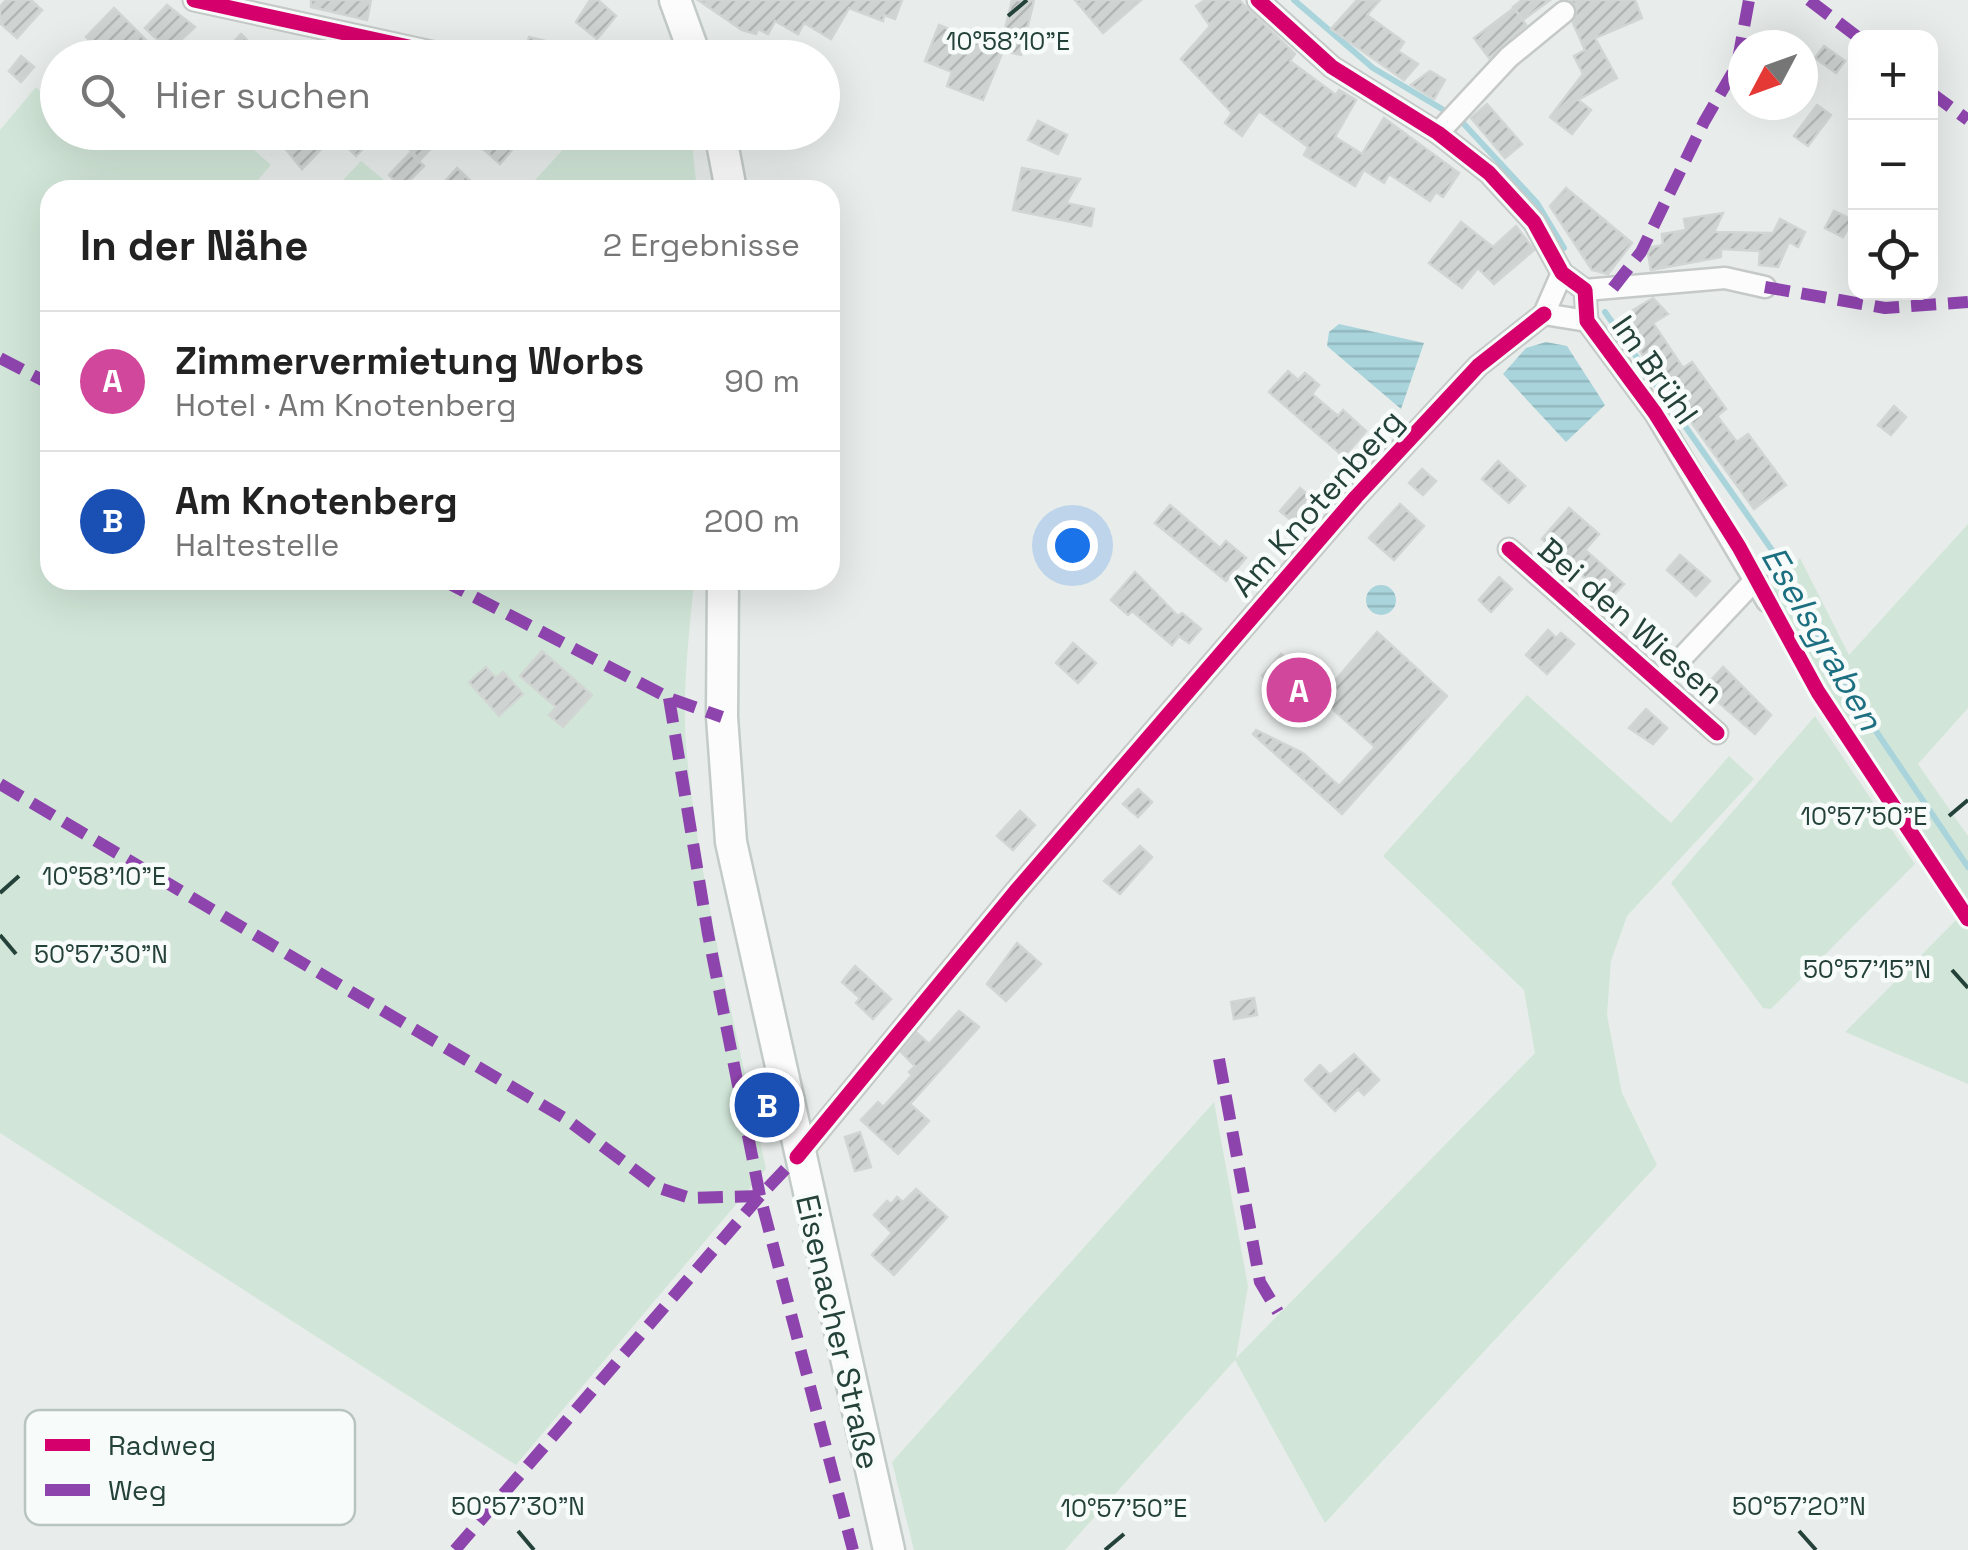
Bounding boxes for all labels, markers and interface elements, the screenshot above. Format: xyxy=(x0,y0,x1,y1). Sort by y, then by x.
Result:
text: 10°58'10"E xyxy=(946,25,1070,57)
north arrow xyxy=(1728,30,1818,120)
map controls xyxy=(1848,30,1938,300)
button: + xyxy=(1848,30,1938,120)
search box xyxy=(40,40,840,150)
icon: search xyxy=(75,68,130,123)
text: Hier suchen xyxy=(155,71,371,119)
button: − xyxy=(1848,120,1938,210)
button: locate xyxy=(1848,210,1938,300)
text: In der Nähe xyxy=(80,219,308,272)
text: 2 Ergebnisse xyxy=(603,225,800,265)
street label: Im Brühl xyxy=(1603,308,1707,432)
text: Zimmervermietung Worbs xyxy=(175,337,644,385)
text: A xyxy=(102,361,123,401)
text: 90 m xyxy=(724,361,800,401)
text: Hotel · Am Knotenberg xyxy=(175,385,517,425)
street label: Am Knotenberg xyxy=(1222,401,1412,605)
text: Am Knotenberg xyxy=(175,477,458,525)
text: B xyxy=(102,501,123,541)
text: 200 m xyxy=(704,501,800,541)
your location xyxy=(1047,520,1098,571)
text: Haltestelle xyxy=(175,525,340,565)
street label: Bei den Wiesen xyxy=(1530,529,1732,713)
water label: Eselsgraben xyxy=(1751,538,1893,739)
pin: A xyxy=(1266,652,1332,728)
text: 10°57'50"E xyxy=(1801,800,1927,832)
text: 10°58'10"E xyxy=(42,860,166,892)
text: 50°57'30"N xyxy=(34,938,168,970)
text: 50°57'15"N xyxy=(1803,953,1931,985)
pin: B xyxy=(734,1068,800,1142)
street label: Eisenacher Straße xyxy=(787,1191,889,1473)
legend xyxy=(25,1410,355,1525)
text: Radweg xyxy=(108,1427,216,1463)
text: Weg xyxy=(108,1472,167,1508)
text: 50°57'30"N xyxy=(451,1490,585,1522)
text: 50°57'20"N xyxy=(1732,1490,1866,1522)
text: 10°57'50"E xyxy=(1061,1492,1187,1524)

